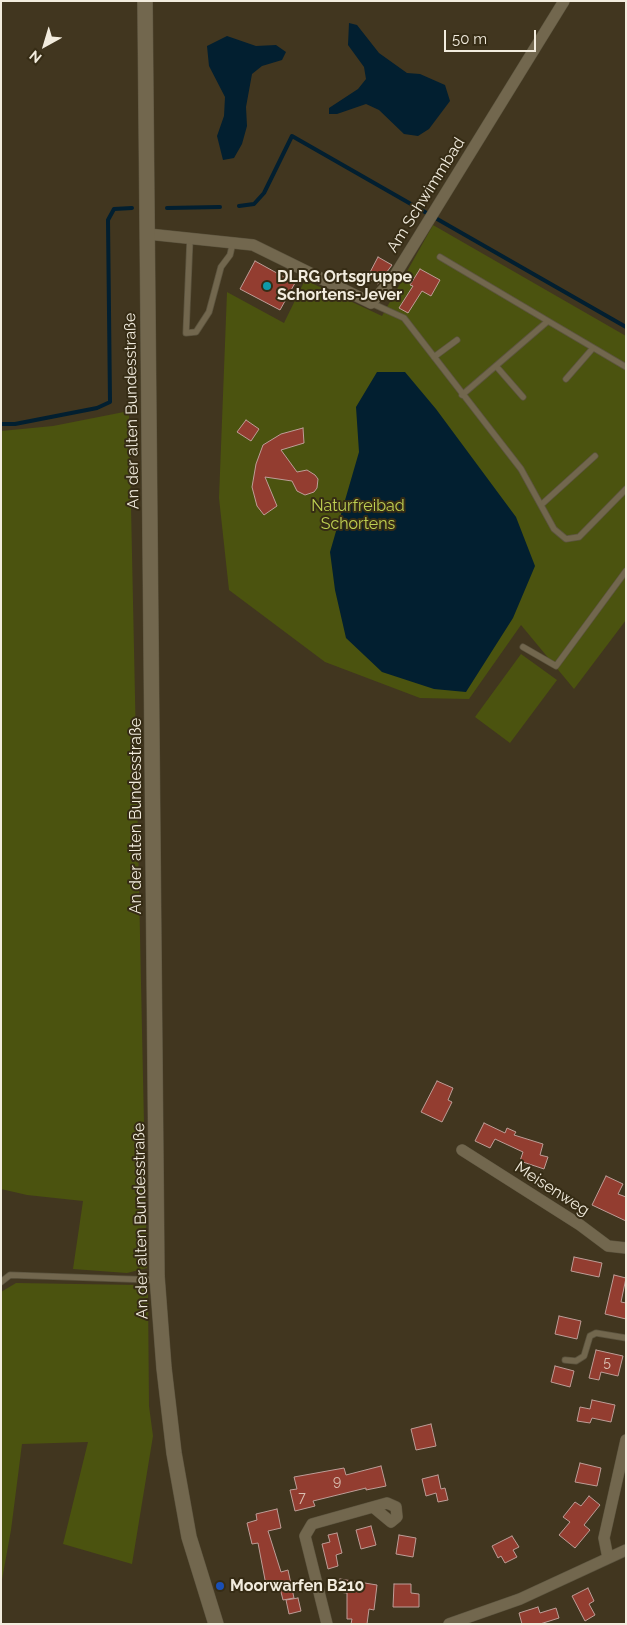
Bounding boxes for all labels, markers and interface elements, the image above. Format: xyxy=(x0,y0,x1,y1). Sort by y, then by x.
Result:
north arrow xyxy=(20,20,70,70)
scale bar xyxy=(447,20,540,52)
text: 50 m xyxy=(452,30,487,48)
text: N xyxy=(26,47,45,66)
street label: Am Schwimmbad xyxy=(383,134,469,256)
place label: DLRG Ortsgruppe Schortens-Jever xyxy=(277,267,412,305)
marker: DLRG Ortsgruppe Schortens-Jever xyxy=(261,280,273,292)
street label: An der alten Bundesstraße xyxy=(121,313,143,509)
park label: Naturfreibad Schortens xyxy=(311,496,405,534)
street label: An der alten Bundesstraße xyxy=(126,718,146,914)
street label: An der alten Bundesstraße xyxy=(130,1123,152,1319)
street label: Meisenweg xyxy=(511,1158,593,1220)
house number: 5 xyxy=(603,1355,611,1371)
house number: 9 xyxy=(333,1474,341,1490)
house number: 7 xyxy=(298,1490,306,1506)
place label: Moorwarfen B210 xyxy=(230,1576,364,1596)
marker: Moorwarfen B210 xyxy=(214,1580,226,1592)

